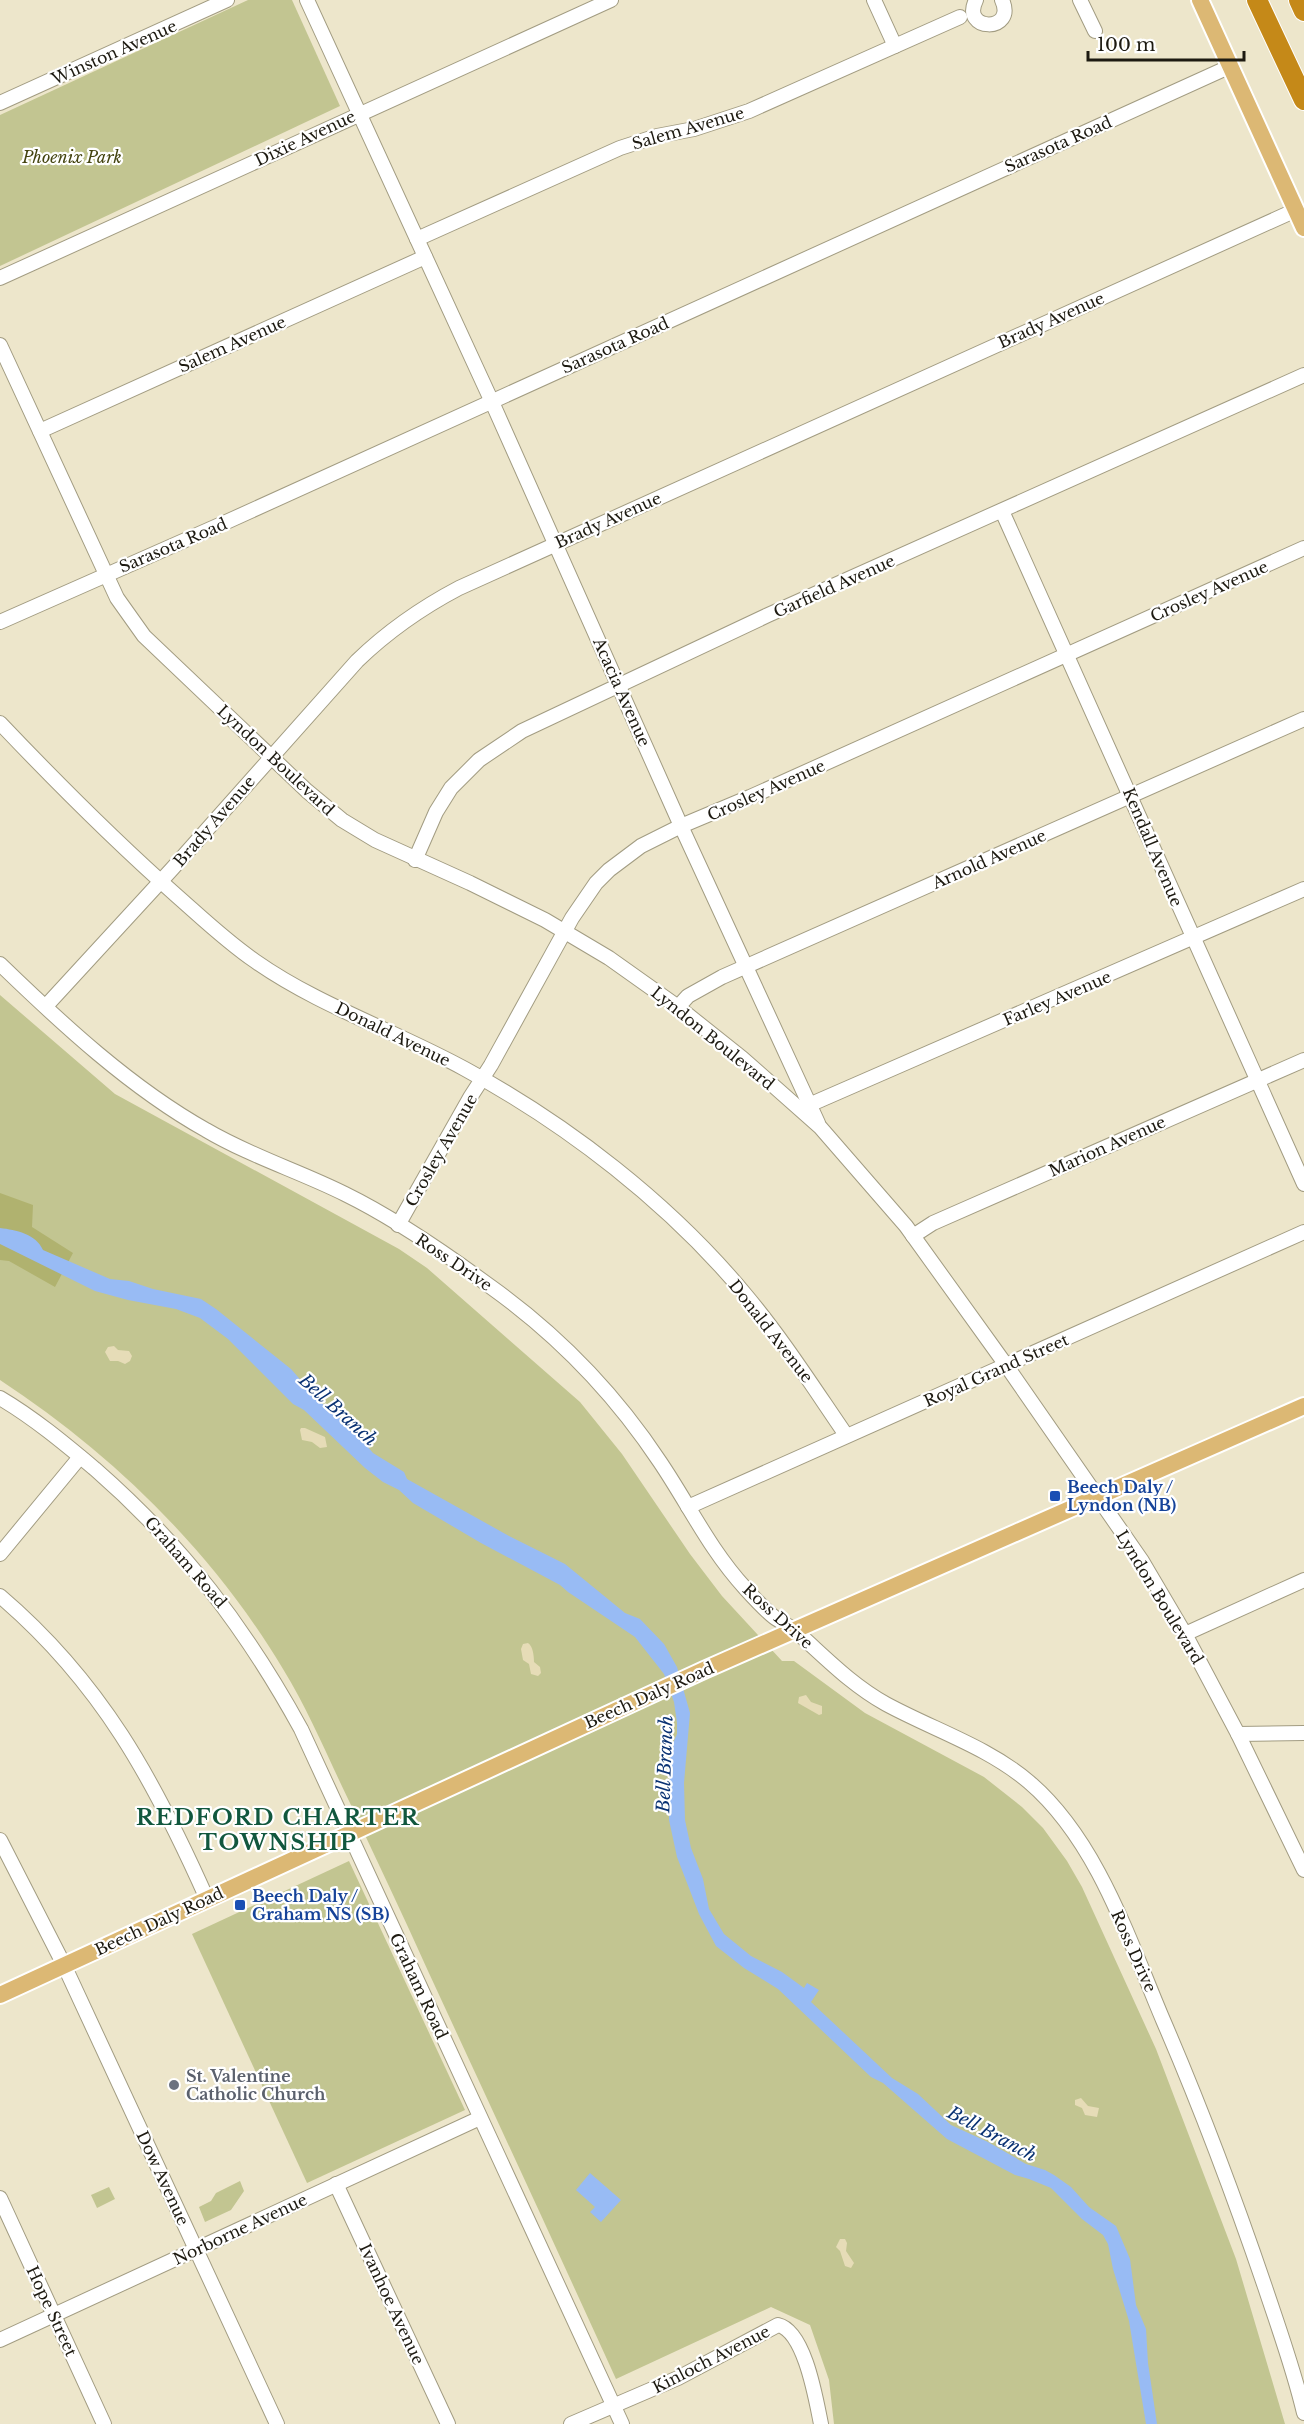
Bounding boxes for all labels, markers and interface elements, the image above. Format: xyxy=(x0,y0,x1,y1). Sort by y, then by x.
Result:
street label: Winston Avenue xyxy=(47,15,180,89)
scale bar xyxy=(1088,24,1244,62)
text: 100 m xyxy=(1097,34,1155,56)
street label: Salem Avenue xyxy=(630,102,746,154)
street label: Dixie Avenue xyxy=(251,106,359,170)
street label: Sarasota Road xyxy=(1001,111,1115,177)
park label: Phoenix Park xyxy=(21,147,122,167)
street label: Brady Avenue xyxy=(995,288,1107,352)
street label: Salem Avenue xyxy=(175,311,289,377)
street label: Sarasota Road xyxy=(558,312,672,378)
street label: Brady Avenue xyxy=(552,488,664,552)
street label: Sarasota Road xyxy=(116,513,230,577)
street label: Garfield Avenue xyxy=(770,550,898,622)
street label: Crosley Avenue xyxy=(1147,556,1271,626)
street label: Acacia Avenue xyxy=(589,634,655,750)
street label: Lyndon Boulevard xyxy=(213,701,339,820)
street label: Crosley Avenue xyxy=(704,755,828,825)
street label: Brady Avenue xyxy=(169,771,259,871)
street label: Kendall Avenue xyxy=(1119,785,1187,909)
street label: Arnold Avenue xyxy=(928,825,1049,893)
street label: Farley Avenue xyxy=(1000,966,1114,1030)
street label: Lyndon Boulevard xyxy=(647,982,779,1094)
street label: Donald Avenue xyxy=(332,998,454,1070)
street label: Crosley Avenue xyxy=(401,1090,481,1210)
street label: Marion Avenue xyxy=(1045,1111,1169,1181)
street label: Ross Drive xyxy=(412,1229,496,1295)
street label: Donald Avenue xyxy=(725,1275,817,1387)
street label: Royal Grand Street xyxy=(921,1329,1071,1411)
water label: Bell Branch xyxy=(294,1369,382,1451)
place label: Beech Daly / Lyndon (NB) xyxy=(1067,1477,1176,1515)
marker: Beech Daly / Lyndon (NB) xyxy=(1048,1489,1062,1503)
street label: Graham Road xyxy=(141,1512,231,1612)
street label: Lyndon Boulevard xyxy=(1112,1526,1208,1668)
street label: Ross Drive xyxy=(739,1579,817,1653)
street label: Beech Daly Road xyxy=(581,1657,717,1733)
water label: Bell Branch xyxy=(652,1715,678,1814)
district label: REDFORD CHARTER TOWNSHIP xyxy=(136,1804,420,1856)
street label: Beech Daly Road xyxy=(91,1882,227,1960)
place label: Beech Daly / Graham NS (SB) xyxy=(252,1886,389,1924)
marker: Beech Daly / Graham NS (SB) xyxy=(233,1898,247,1912)
street label: Ross Drive xyxy=(1107,1907,1161,1995)
street label: Graham Road xyxy=(386,1930,452,2042)
place label: St. Valentine Catholic Church xyxy=(186,2066,326,2104)
marker: St. Valentine Catholic Church xyxy=(167,2078,181,2092)
water label: Bell Branch xyxy=(943,2101,1040,2167)
street label: Dow Avenue xyxy=(132,2127,194,2229)
street label: Norborne Avenue xyxy=(170,2189,310,2269)
street label: Ivanhoe Avenue xyxy=(355,2240,429,2368)
street label: Hope Street xyxy=(22,2263,82,2359)
street label: Kinloch Avenue xyxy=(649,2321,773,2397)

